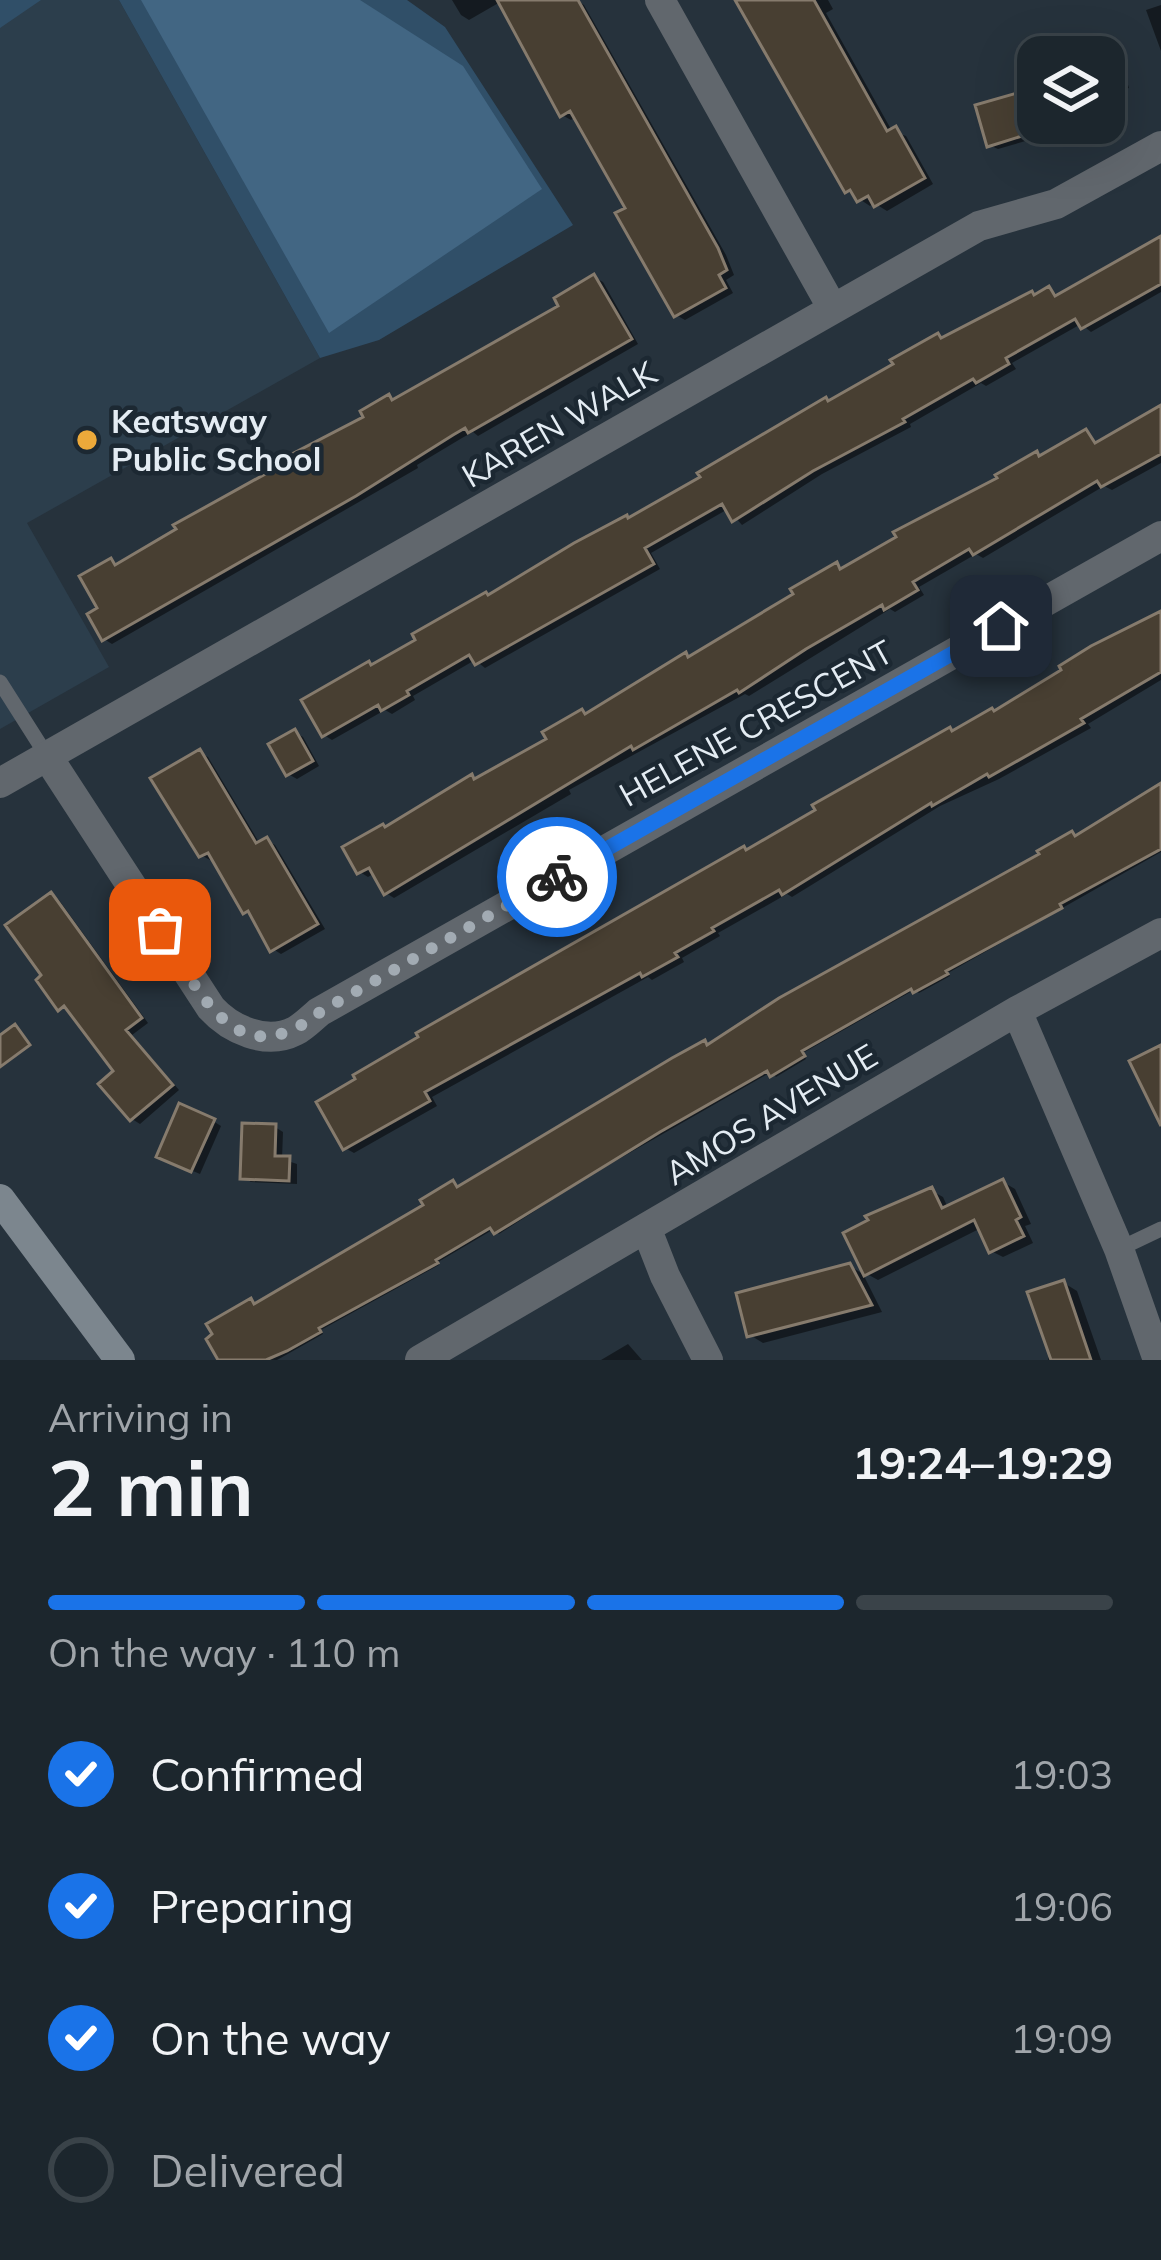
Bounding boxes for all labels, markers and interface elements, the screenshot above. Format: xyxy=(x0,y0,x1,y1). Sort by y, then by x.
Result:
map controls xyxy=(1017,36,1125,144)
button: layers xyxy=(1017,36,1125,144)
street label: KAREN WALK xyxy=(454,351,664,496)
place label: Keatsway Public School xyxy=(111,400,321,479)
marker: Keatsway Public School xyxy=(74,427,100,453)
pin xyxy=(950,575,1052,677)
icon: home xyxy=(968,593,1034,659)
street label: HELENE CRESCENT xyxy=(612,630,900,815)
courier xyxy=(497,817,617,937)
icon: bike xyxy=(524,844,590,910)
pin xyxy=(109,879,211,981)
icon: bag xyxy=(127,897,193,963)
street label: AMOS AVENUE xyxy=(657,1034,884,1193)
text: Arriving in xyxy=(48,1393,233,1442)
text: 19:24–19:29 xyxy=(852,1434,1113,1490)
text: 2 min xyxy=(48,1438,254,1536)
text: On the way · 110 m xyxy=(48,1628,400,1677)
icon: check xyxy=(48,1741,114,1807)
text: Confirmed xyxy=(150,1746,364,1802)
text: 19:03 xyxy=(1011,1750,1113,1799)
icon: check xyxy=(48,1873,114,1939)
text: Preparing xyxy=(150,1878,354,1934)
text: 19:06 xyxy=(1011,1882,1113,1931)
icon: check xyxy=(48,2005,114,2071)
text: On the way xyxy=(150,2010,391,2066)
text: 19:09 xyxy=(1011,2014,1113,2063)
text: Delivered xyxy=(150,2142,345,2198)

